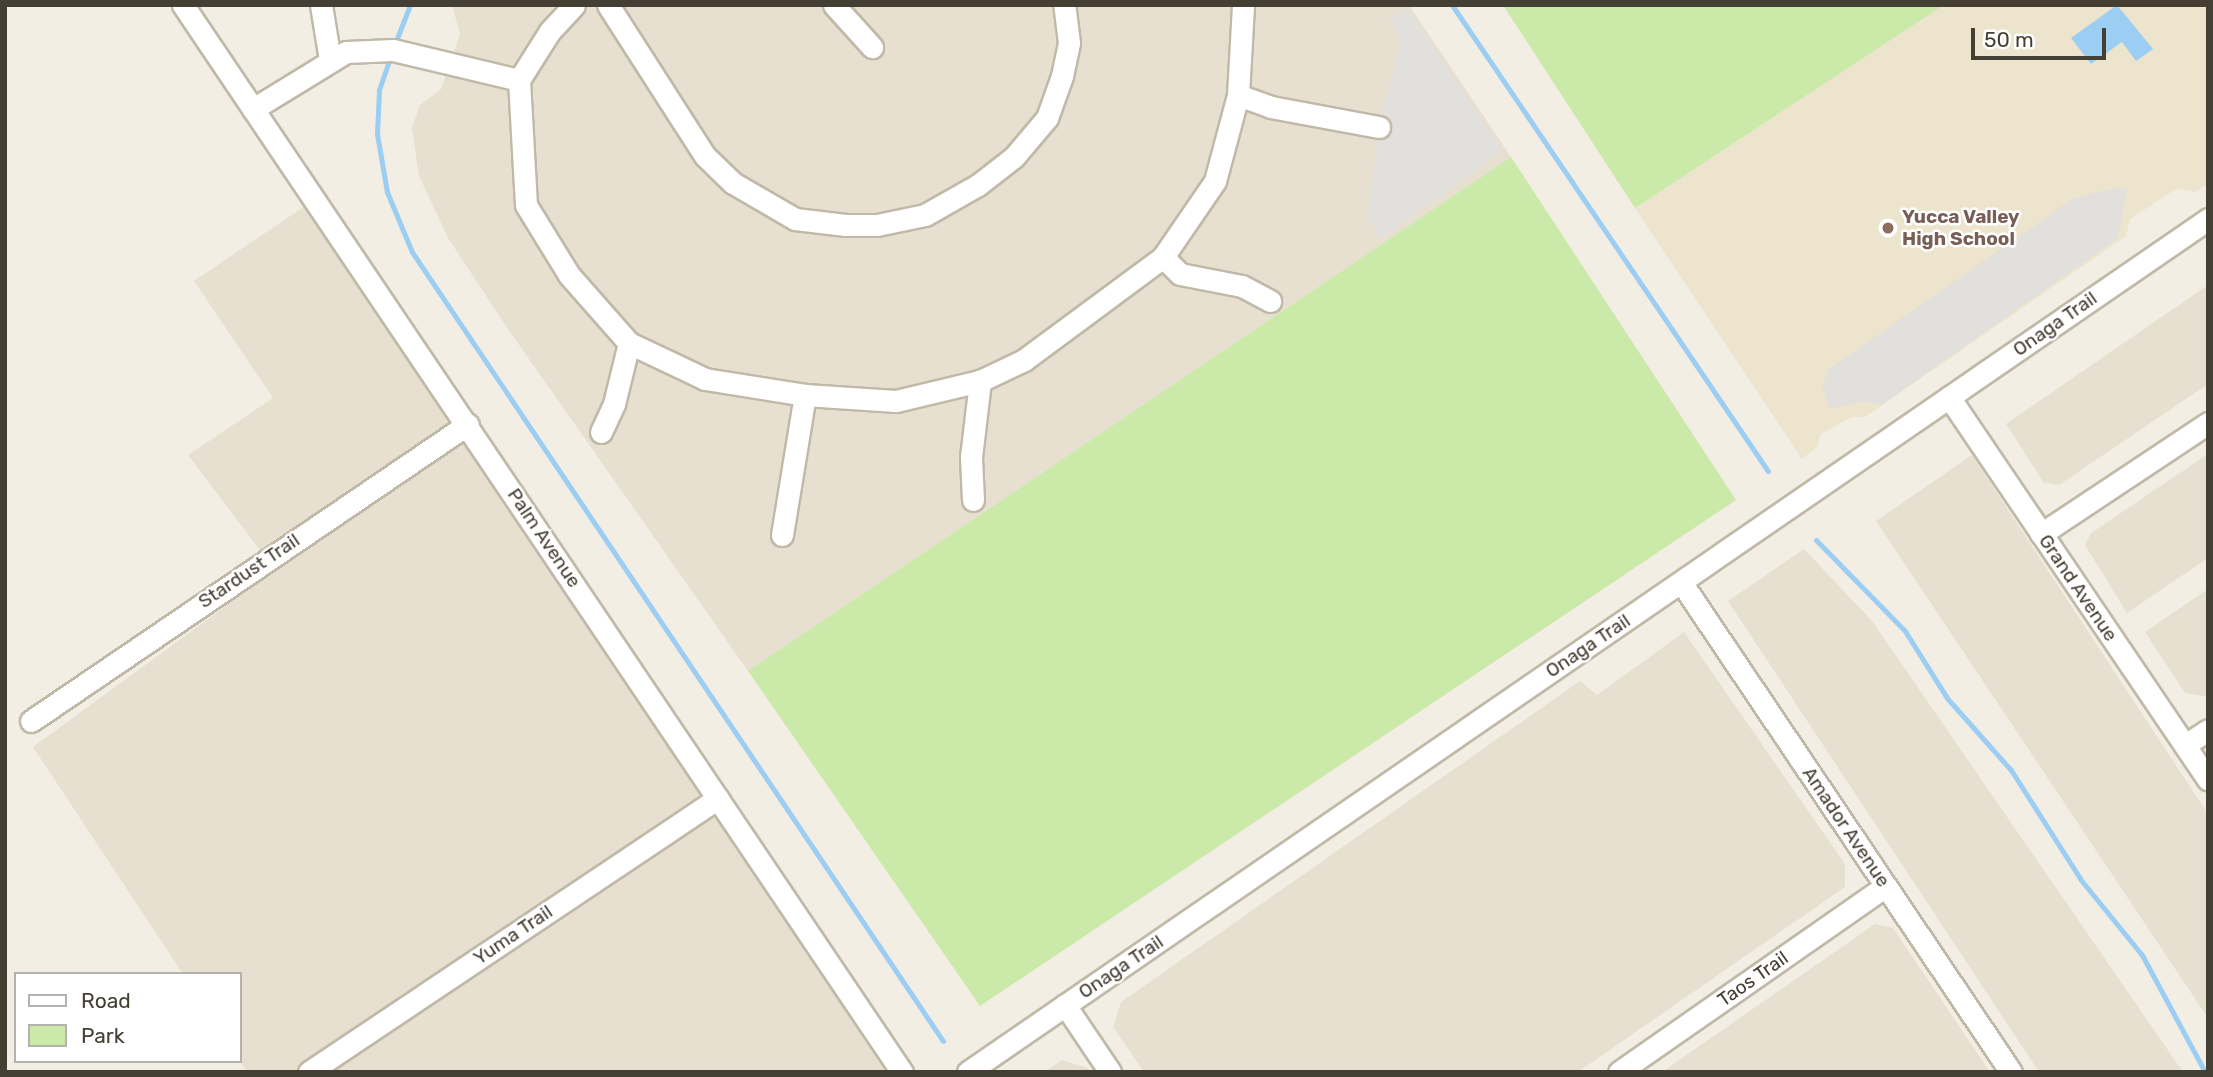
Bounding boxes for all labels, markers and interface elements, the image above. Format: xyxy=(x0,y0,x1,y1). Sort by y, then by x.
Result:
scale bar xyxy=(1975,14,2110,58)
text: 50 m xyxy=(1984,27,2034,52)
place label: Yucca Valley High School xyxy=(1902,206,2020,250)
marker: Yucca Valley High School xyxy=(1880,220,1896,236)
street label: Onaga Trail xyxy=(2008,287,2102,361)
street label: Palm Avenue xyxy=(502,484,586,592)
street label: Stardust Trail xyxy=(194,529,304,613)
street label: Grand Avenue xyxy=(2034,530,2122,646)
street label: Onaga Trail xyxy=(1541,609,1635,683)
street label: Amador Avenue xyxy=(1797,762,1895,892)
street label: Yuma Trail xyxy=(469,900,557,970)
street label: Onaga Trail xyxy=(1074,930,1168,1004)
street label: Taos Trail xyxy=(1713,946,1793,1012)
legend xyxy=(14,972,242,1063)
text: Road xyxy=(81,988,131,1013)
text: Park xyxy=(81,1023,125,1048)

